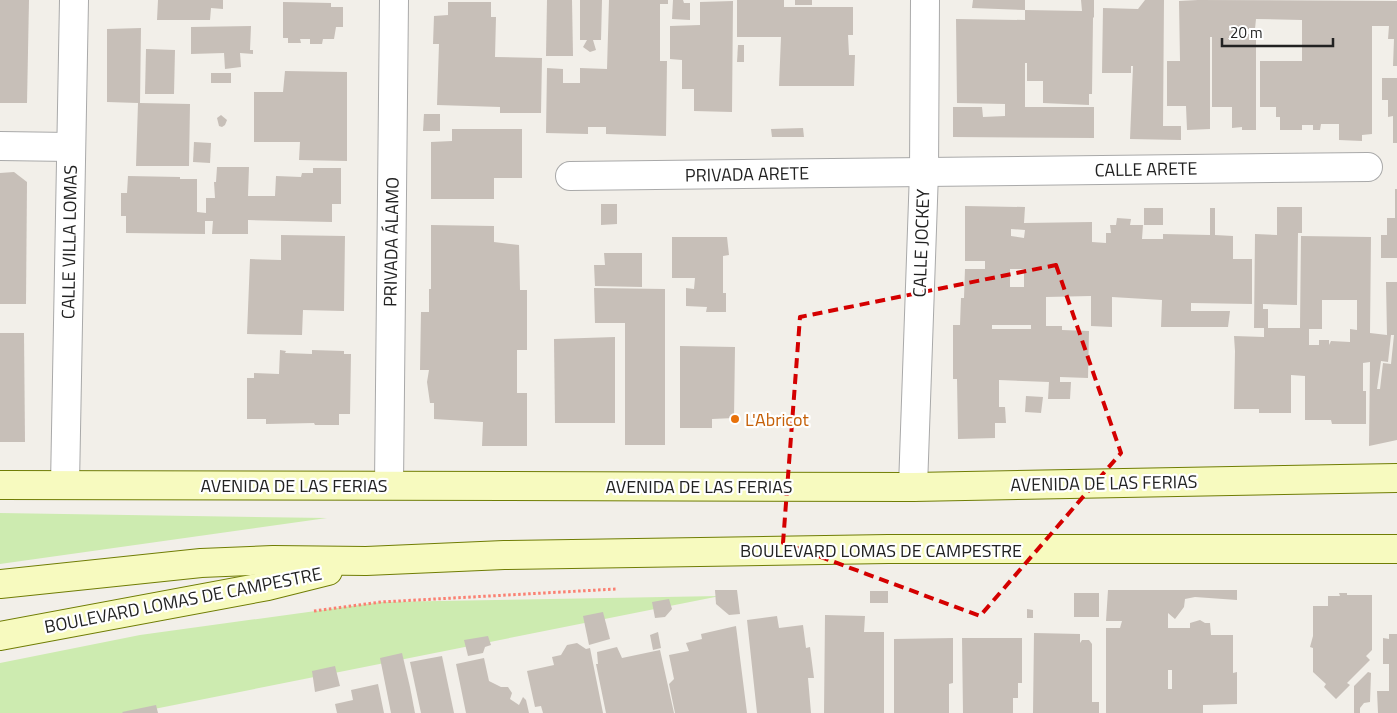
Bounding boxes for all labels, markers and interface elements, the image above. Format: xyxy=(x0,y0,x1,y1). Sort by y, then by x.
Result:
scale bar xyxy=(1222,15,1333,47)
text: 20 m xyxy=(1230,21,1263,44)
street label: CALLE ARETE xyxy=(1094,155,1198,183)
street label: PRIVADA ARETE xyxy=(685,159,809,189)
street label: CALLE VILLA LOMAS xyxy=(54,165,84,319)
street label: PRIVADA ÁLAMO xyxy=(376,177,406,307)
street label: CALLE JOCKEY xyxy=(906,188,936,298)
place label: L'Abricot xyxy=(745,406,810,433)
marker: L'Abricot xyxy=(729,413,741,425)
street label: AVENIDA DE LAS FERIAS xyxy=(1010,468,1198,498)
street label: AVENIDA DE LAS FERIAS xyxy=(200,472,388,499)
street label: AVENIDA DE LAS FERIAS xyxy=(605,473,793,500)
street label: BOULEVARD LOMAS DE CAMPESTRE xyxy=(740,537,1022,564)
street label: BOULEVARD LOMAS DE CAMPESTRE xyxy=(42,560,324,640)

